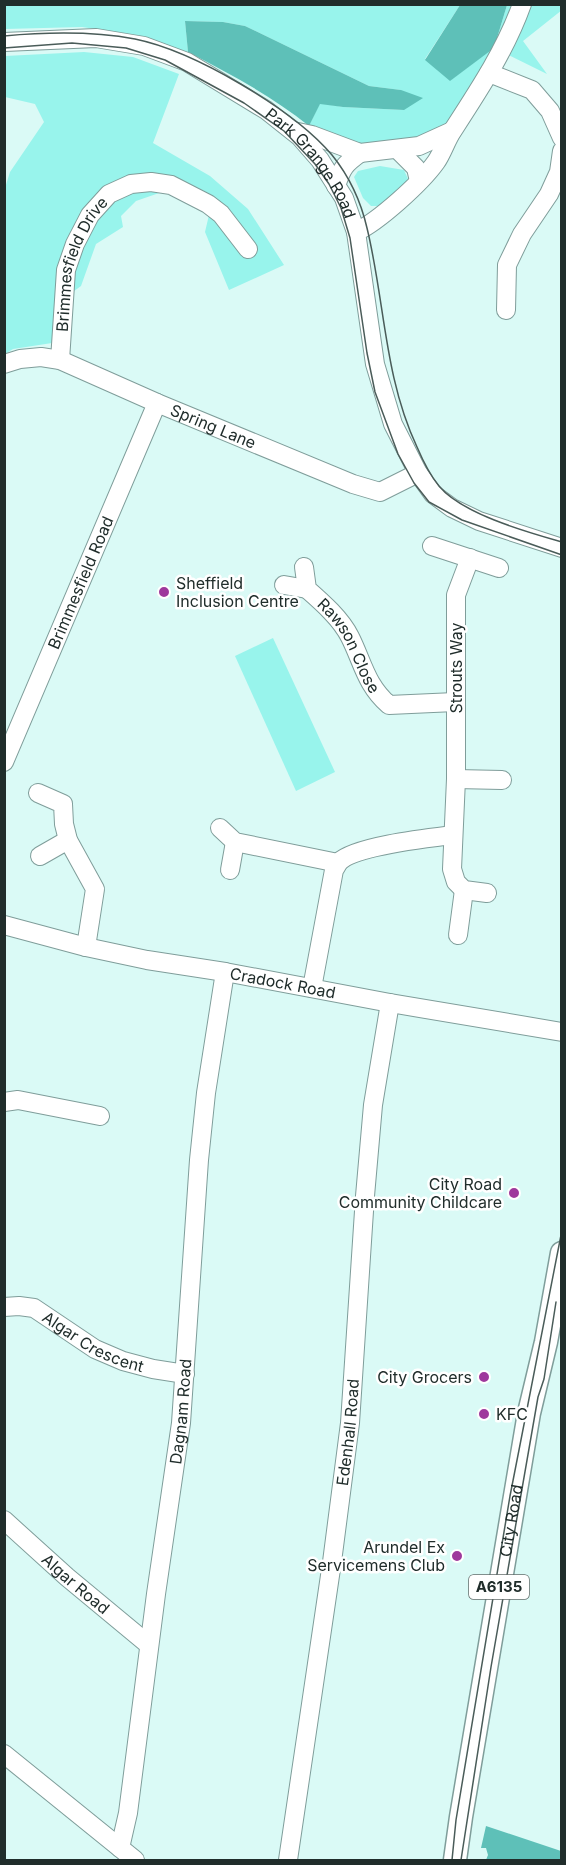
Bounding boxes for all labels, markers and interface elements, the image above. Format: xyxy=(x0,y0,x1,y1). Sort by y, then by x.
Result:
street label: Park Grange Road xyxy=(262,104,360,221)
street label: Brimmesfield Drive xyxy=(52,192,112,332)
street label: Spring Lane xyxy=(167,400,259,453)
street label: Brimmesfield Road xyxy=(43,513,118,652)
place label: Sheffield Inclusion Centre xyxy=(176,573,299,611)
marker: Sheffield Inclusion Centre xyxy=(157,585,171,599)
street label: Rawson Close xyxy=(314,594,385,697)
street label: Strouts Way xyxy=(446,622,466,714)
street label: Cradock Road xyxy=(228,963,337,1003)
place label: City Road Community Childcare xyxy=(339,1174,502,1212)
marker: City Road Community Childcare xyxy=(507,1186,521,1200)
street label: Algar Crescent xyxy=(39,1307,146,1376)
street label: Dagnam Road xyxy=(165,1358,195,1465)
place label: City Grocers xyxy=(377,1367,472,1387)
marker: City Grocers xyxy=(477,1370,491,1384)
street label: Edenhall Road xyxy=(332,1378,363,1487)
place label: KFC xyxy=(496,1404,528,1424)
marker: KFC xyxy=(477,1407,491,1421)
street label: City Road xyxy=(495,1483,527,1558)
place label: Arundel Ex Servicemens Club xyxy=(307,1537,445,1575)
street label: Algar Road xyxy=(38,1549,114,1618)
marker: Arundel Ex Servicemens Club xyxy=(450,1549,464,1563)
road number: A6135 xyxy=(469,1575,529,1599)

